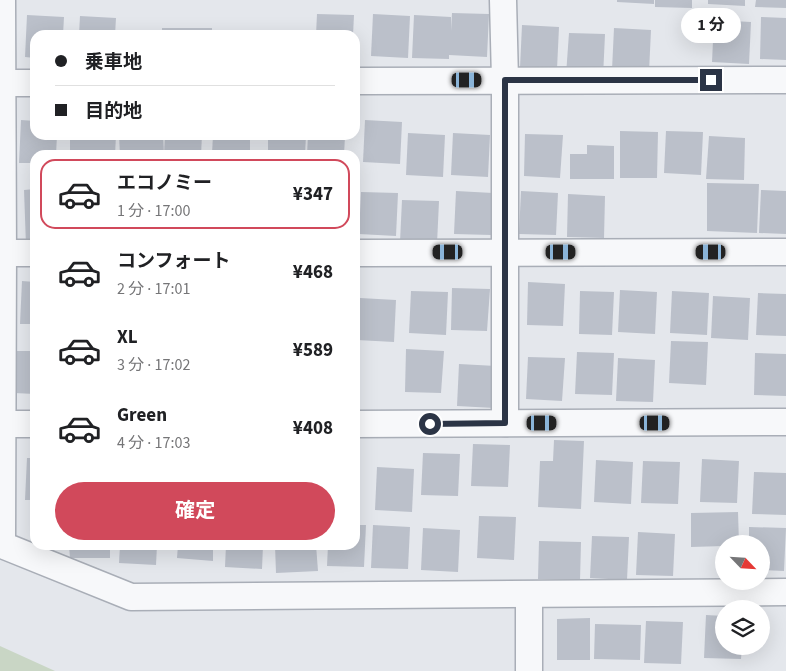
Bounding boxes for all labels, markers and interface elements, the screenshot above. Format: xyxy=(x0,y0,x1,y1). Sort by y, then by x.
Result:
callout: 1 分 xyxy=(681,8,741,42)
text: 1 分 xyxy=(697,14,725,36)
text: 乗車地 xyxy=(85,49,142,76)
route end xyxy=(700,69,722,91)
car xyxy=(452,73,482,88)
text: 目的地 xyxy=(85,98,142,125)
text: エコノミー xyxy=(117,170,212,197)
icon: car xyxy=(57,172,102,217)
text: ¥347 xyxy=(293,181,333,208)
text: 1 分 · 17:00 xyxy=(117,200,190,222)
car xyxy=(433,245,463,260)
car xyxy=(546,245,576,260)
car xyxy=(696,245,726,260)
text: コンフォート xyxy=(117,248,230,275)
icon: car xyxy=(57,250,102,295)
text: ¥468 xyxy=(293,259,333,286)
text: 2 分 · 17:01 xyxy=(117,278,190,300)
text: XL xyxy=(117,324,138,351)
icon: car xyxy=(57,328,102,373)
text: ¥589 xyxy=(293,337,333,364)
text: 3 分 · 17:02 xyxy=(117,354,190,376)
text: Green xyxy=(117,402,167,429)
icon: car xyxy=(57,406,102,451)
route start xyxy=(419,413,441,435)
text: ¥408 xyxy=(293,415,333,442)
car xyxy=(527,416,557,431)
car xyxy=(640,416,670,431)
text: 4 分 · 17:03 xyxy=(117,432,190,454)
button: 確定 xyxy=(55,482,335,540)
north arrow xyxy=(715,535,770,590)
map controls xyxy=(715,535,770,655)
button: layers xyxy=(715,600,770,655)

